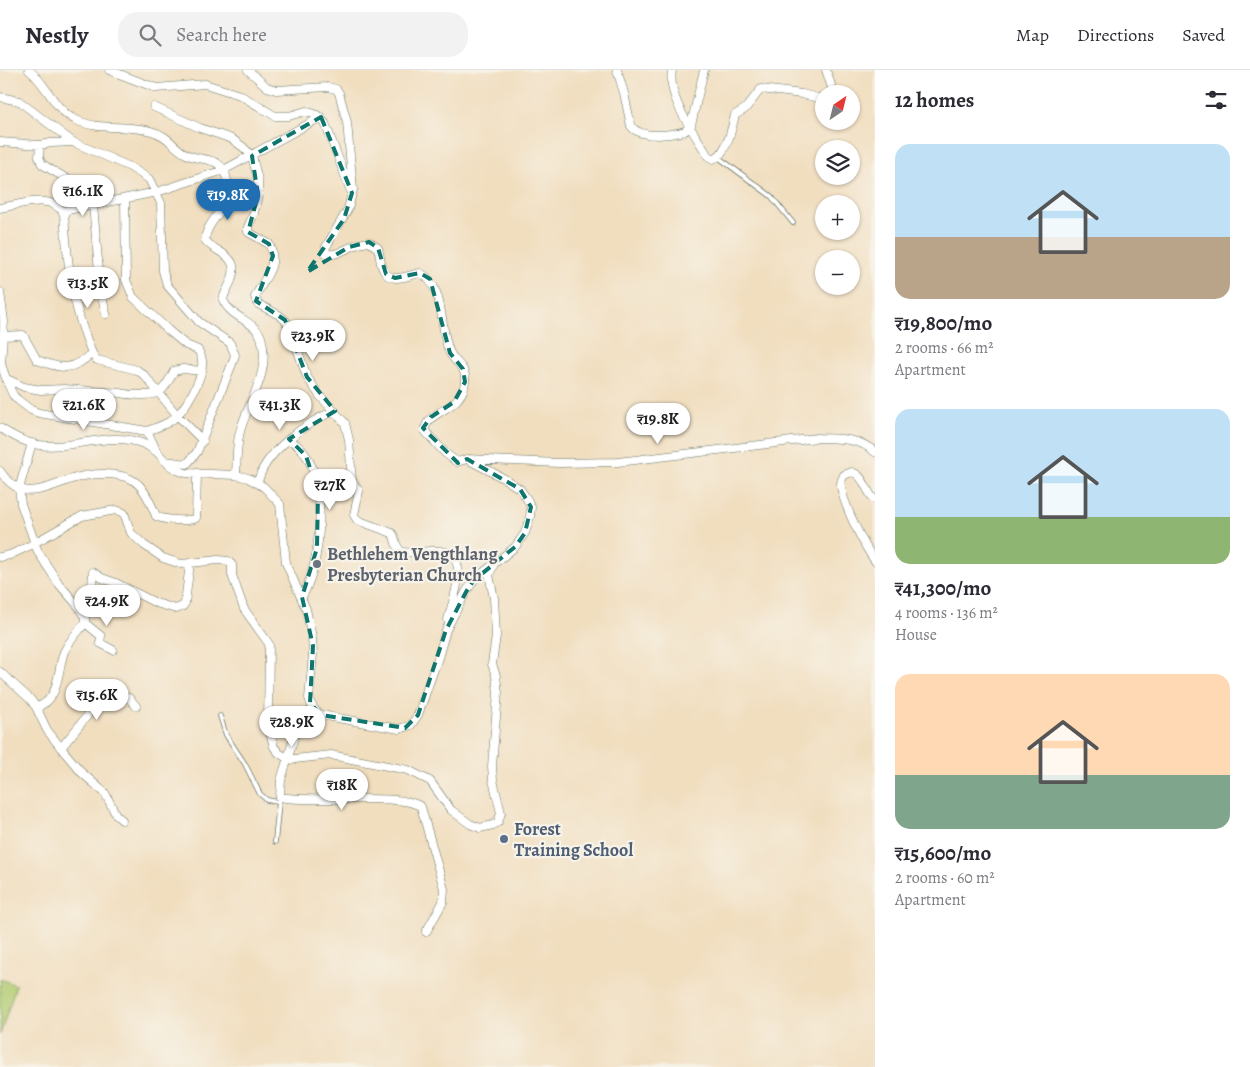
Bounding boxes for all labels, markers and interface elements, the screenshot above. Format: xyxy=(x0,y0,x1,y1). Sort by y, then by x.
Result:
search box xyxy=(118,12,468,57)
text: Nestly xyxy=(25,19,88,51)
icon: search xyxy=(136,21,164,49)
text: Search here xyxy=(176,22,267,48)
text: Map xyxy=(1016,23,1049,47)
text: Directions xyxy=(1077,23,1154,47)
text: Saved xyxy=(1182,23,1225,47)
north arrow xyxy=(815,85,860,130)
map controls xyxy=(815,85,860,295)
text: 12 homes xyxy=(895,86,974,114)
icon: filters xyxy=(1202,86,1230,114)
button: layers xyxy=(815,140,860,185)
pin: ₹16.1K xyxy=(42,174,124,217)
icon: home xyxy=(1018,177,1108,267)
pin: ₹19.8K xyxy=(187,178,269,221)
text: ₹16.1K xyxy=(63,180,103,202)
text: ₹19.8K xyxy=(207,184,249,206)
button: + xyxy=(815,195,860,240)
button: − xyxy=(815,250,860,295)
pin: ₹13.5K xyxy=(47,266,129,309)
text: ₹13.5K xyxy=(68,272,108,294)
text: ₹19,800/mo xyxy=(895,309,992,337)
pin: ₹23.9K xyxy=(272,320,354,362)
text: ₹23.9K xyxy=(292,325,334,347)
text: 2 rooms · 66 m² xyxy=(895,337,993,359)
text: Apartment xyxy=(895,359,966,381)
pin: ₹21.6K xyxy=(43,388,125,431)
pin: ₹41.3K xyxy=(239,388,321,431)
text: ₹21.6K xyxy=(63,394,105,416)
text: ₹41.3K xyxy=(259,394,301,416)
pin: ₹19.8K xyxy=(617,402,699,445)
text: ₹19.8K xyxy=(637,408,679,430)
icon: home xyxy=(1018,442,1108,532)
pin: ₹27K xyxy=(300,468,360,511)
text: ₹27K xyxy=(314,474,346,496)
place label: Bethlehem Vengthlang Presbyterian Church xyxy=(327,542,498,587)
marker: Bethlehem Vengthlang Presbyterian Church xyxy=(311,558,323,570)
text: ₹41,300/mo xyxy=(895,574,991,602)
pin: ₹24.9K xyxy=(66,584,148,627)
text: ₹24.9K xyxy=(85,590,129,612)
text: 4 rooms · 136 m² xyxy=(895,602,998,624)
text: House xyxy=(895,624,937,646)
pin: ₹15.6K xyxy=(56,678,138,721)
text: ₹15.6K xyxy=(77,684,117,706)
pin: ₹28.9K xyxy=(251,706,333,748)
icon: home xyxy=(1018,707,1108,797)
text: ₹28.9K xyxy=(270,711,314,733)
pin: ₹18K xyxy=(312,768,372,811)
text: ₹18K xyxy=(327,774,357,796)
place label: Forest Training School xyxy=(514,817,633,862)
marker: Forest Training School xyxy=(498,833,510,845)
text: ₹15,600/mo xyxy=(895,839,991,867)
text: 2 rooms · 60 m² xyxy=(895,867,995,889)
text: Apartment xyxy=(895,889,966,911)

